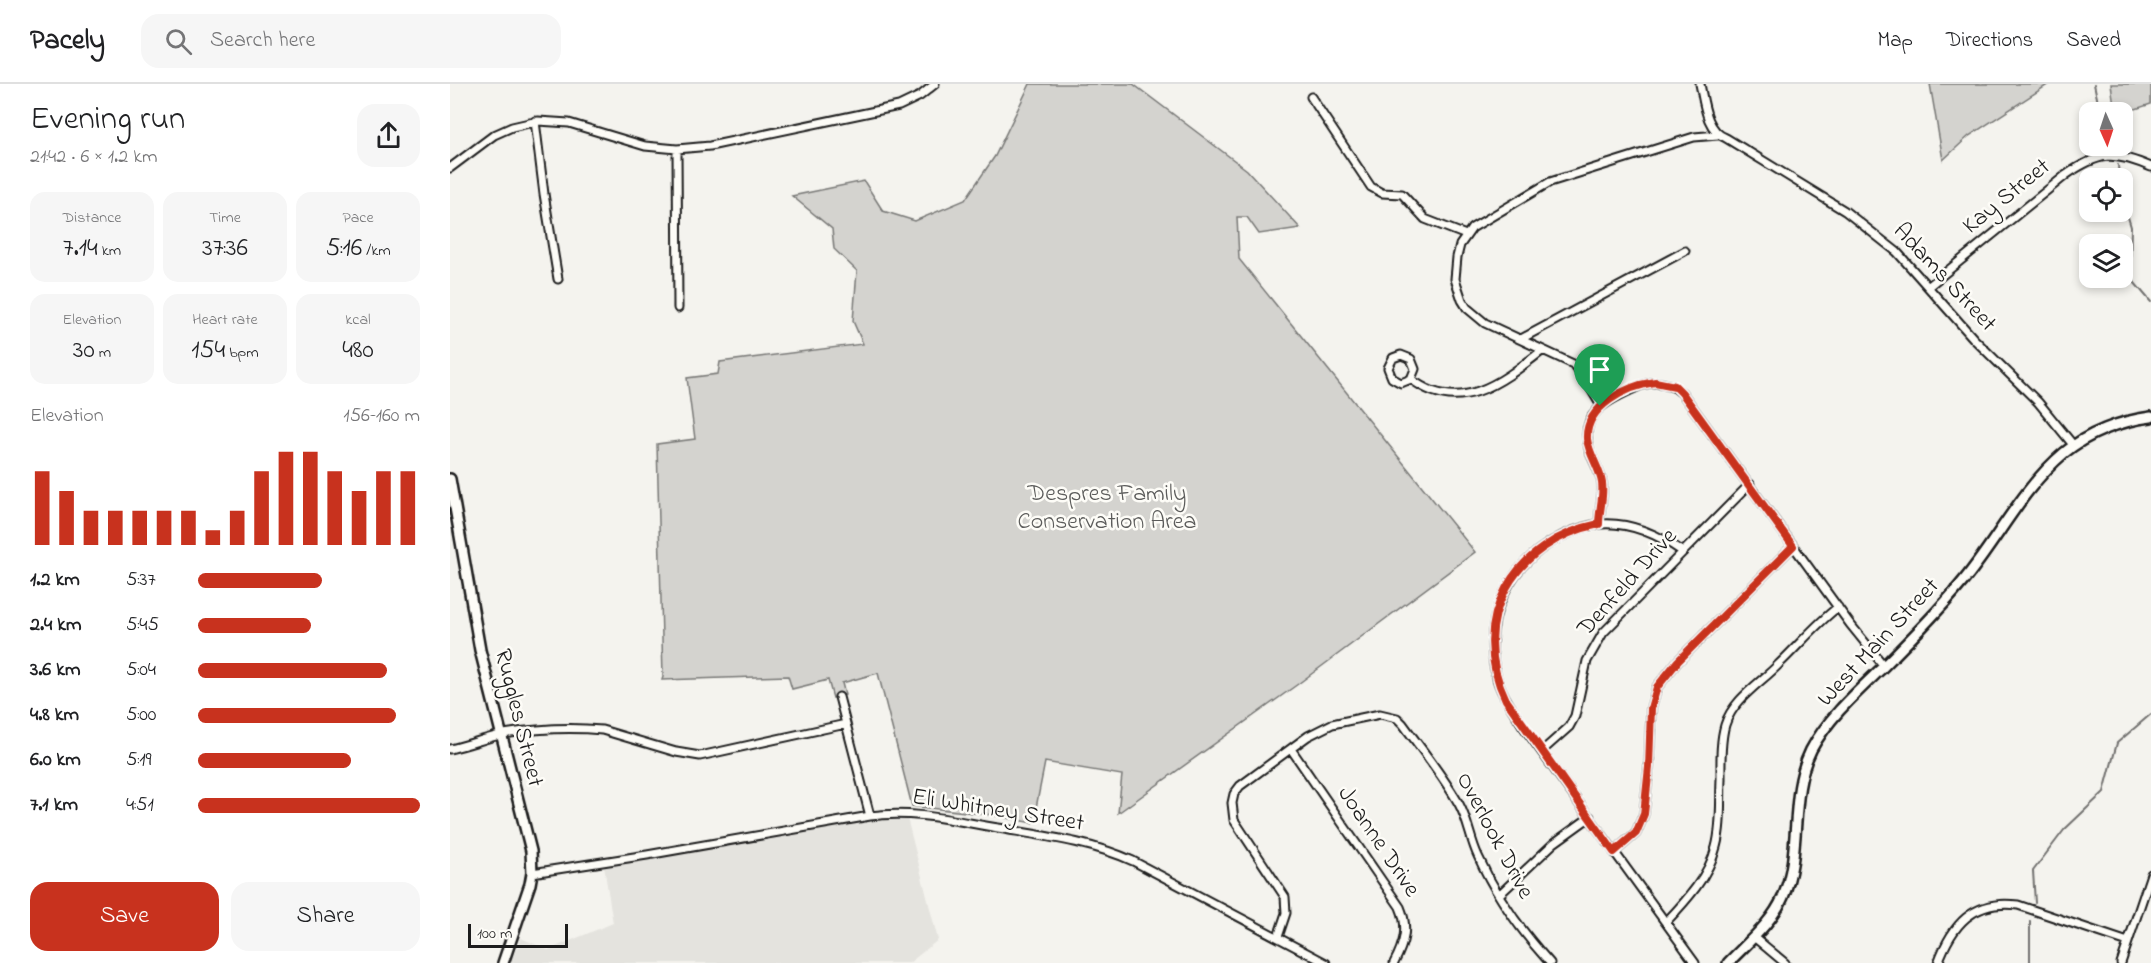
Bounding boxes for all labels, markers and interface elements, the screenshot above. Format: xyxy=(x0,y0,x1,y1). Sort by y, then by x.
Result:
search box xyxy=(141,14,561,68)
text: Pacely xyxy=(30,21,105,62)
icon: search xyxy=(162,25,195,58)
text: Search here xyxy=(210,25,315,57)
text: Map xyxy=(1877,26,1913,56)
text: Directions xyxy=(1946,26,2033,56)
text: Saved xyxy=(2066,26,2121,56)
text: Evening run xyxy=(30,96,185,144)
north arrow xyxy=(2079,102,2133,156)
map controls xyxy=(2079,102,2133,288)
button: share xyxy=(357,104,420,167)
text: 21:42 · 6 × 1.2 km xyxy=(30,143,157,172)
street label: Kay Street xyxy=(1955,151,2059,244)
button: locate xyxy=(2079,168,2133,222)
text: Distance xyxy=(63,206,121,230)
text: Time xyxy=(209,206,241,230)
text: Pace xyxy=(342,206,374,230)
street label: Adams Street xyxy=(1884,215,2004,341)
text: 7.14 xyxy=(63,230,98,268)
text: 37:36 xyxy=(202,230,248,268)
text: 5:16 xyxy=(325,230,362,268)
button: layers xyxy=(2079,234,2133,288)
text: km xyxy=(98,239,121,263)
text: /km xyxy=(362,239,391,263)
text: Elevation xyxy=(63,308,121,332)
text: Heart rate xyxy=(192,308,258,332)
text: kcal xyxy=(345,308,371,332)
text: 30 xyxy=(73,332,95,370)
text: 154 xyxy=(191,332,225,370)
text: 480 xyxy=(342,332,374,370)
text: m xyxy=(95,341,111,365)
text: bpm xyxy=(225,341,259,365)
pin xyxy=(1574,344,1625,406)
icon: arrive xyxy=(1583,353,1616,386)
text: Elevation xyxy=(30,402,104,431)
text: 156–160 m xyxy=(343,402,420,431)
park label: Despres Family Conservation Area xyxy=(1018,477,1196,540)
street label: Denfeld Drive xyxy=(1569,521,1687,646)
text: 1.2 km xyxy=(30,566,80,595)
text: 5:37 xyxy=(126,566,156,595)
street label: West Main Street xyxy=(1810,570,1948,716)
text: 2.4 km xyxy=(30,611,82,640)
text: 5:45 xyxy=(126,611,159,640)
street label: Ruggles Street xyxy=(484,645,552,791)
text: 3.6 km xyxy=(30,656,80,685)
text: 5:04 xyxy=(126,656,156,685)
text: 4.8 km xyxy=(30,701,79,730)
text: 5:00 xyxy=(126,701,156,730)
text: 6.0 km xyxy=(30,746,81,775)
text: 5:19 xyxy=(126,746,152,775)
street label: Overlook Drive xyxy=(1446,766,1542,906)
street label: Joanne Drive xyxy=(1328,779,1428,905)
street label: Eli Whitney Street xyxy=(909,780,1087,843)
text: 7.1 km xyxy=(30,791,78,820)
text: 4:51 xyxy=(126,791,154,820)
button: Save xyxy=(30,882,219,951)
button: Share xyxy=(231,882,420,951)
scale bar xyxy=(468,921,568,948)
text: 100 m xyxy=(477,922,512,946)

